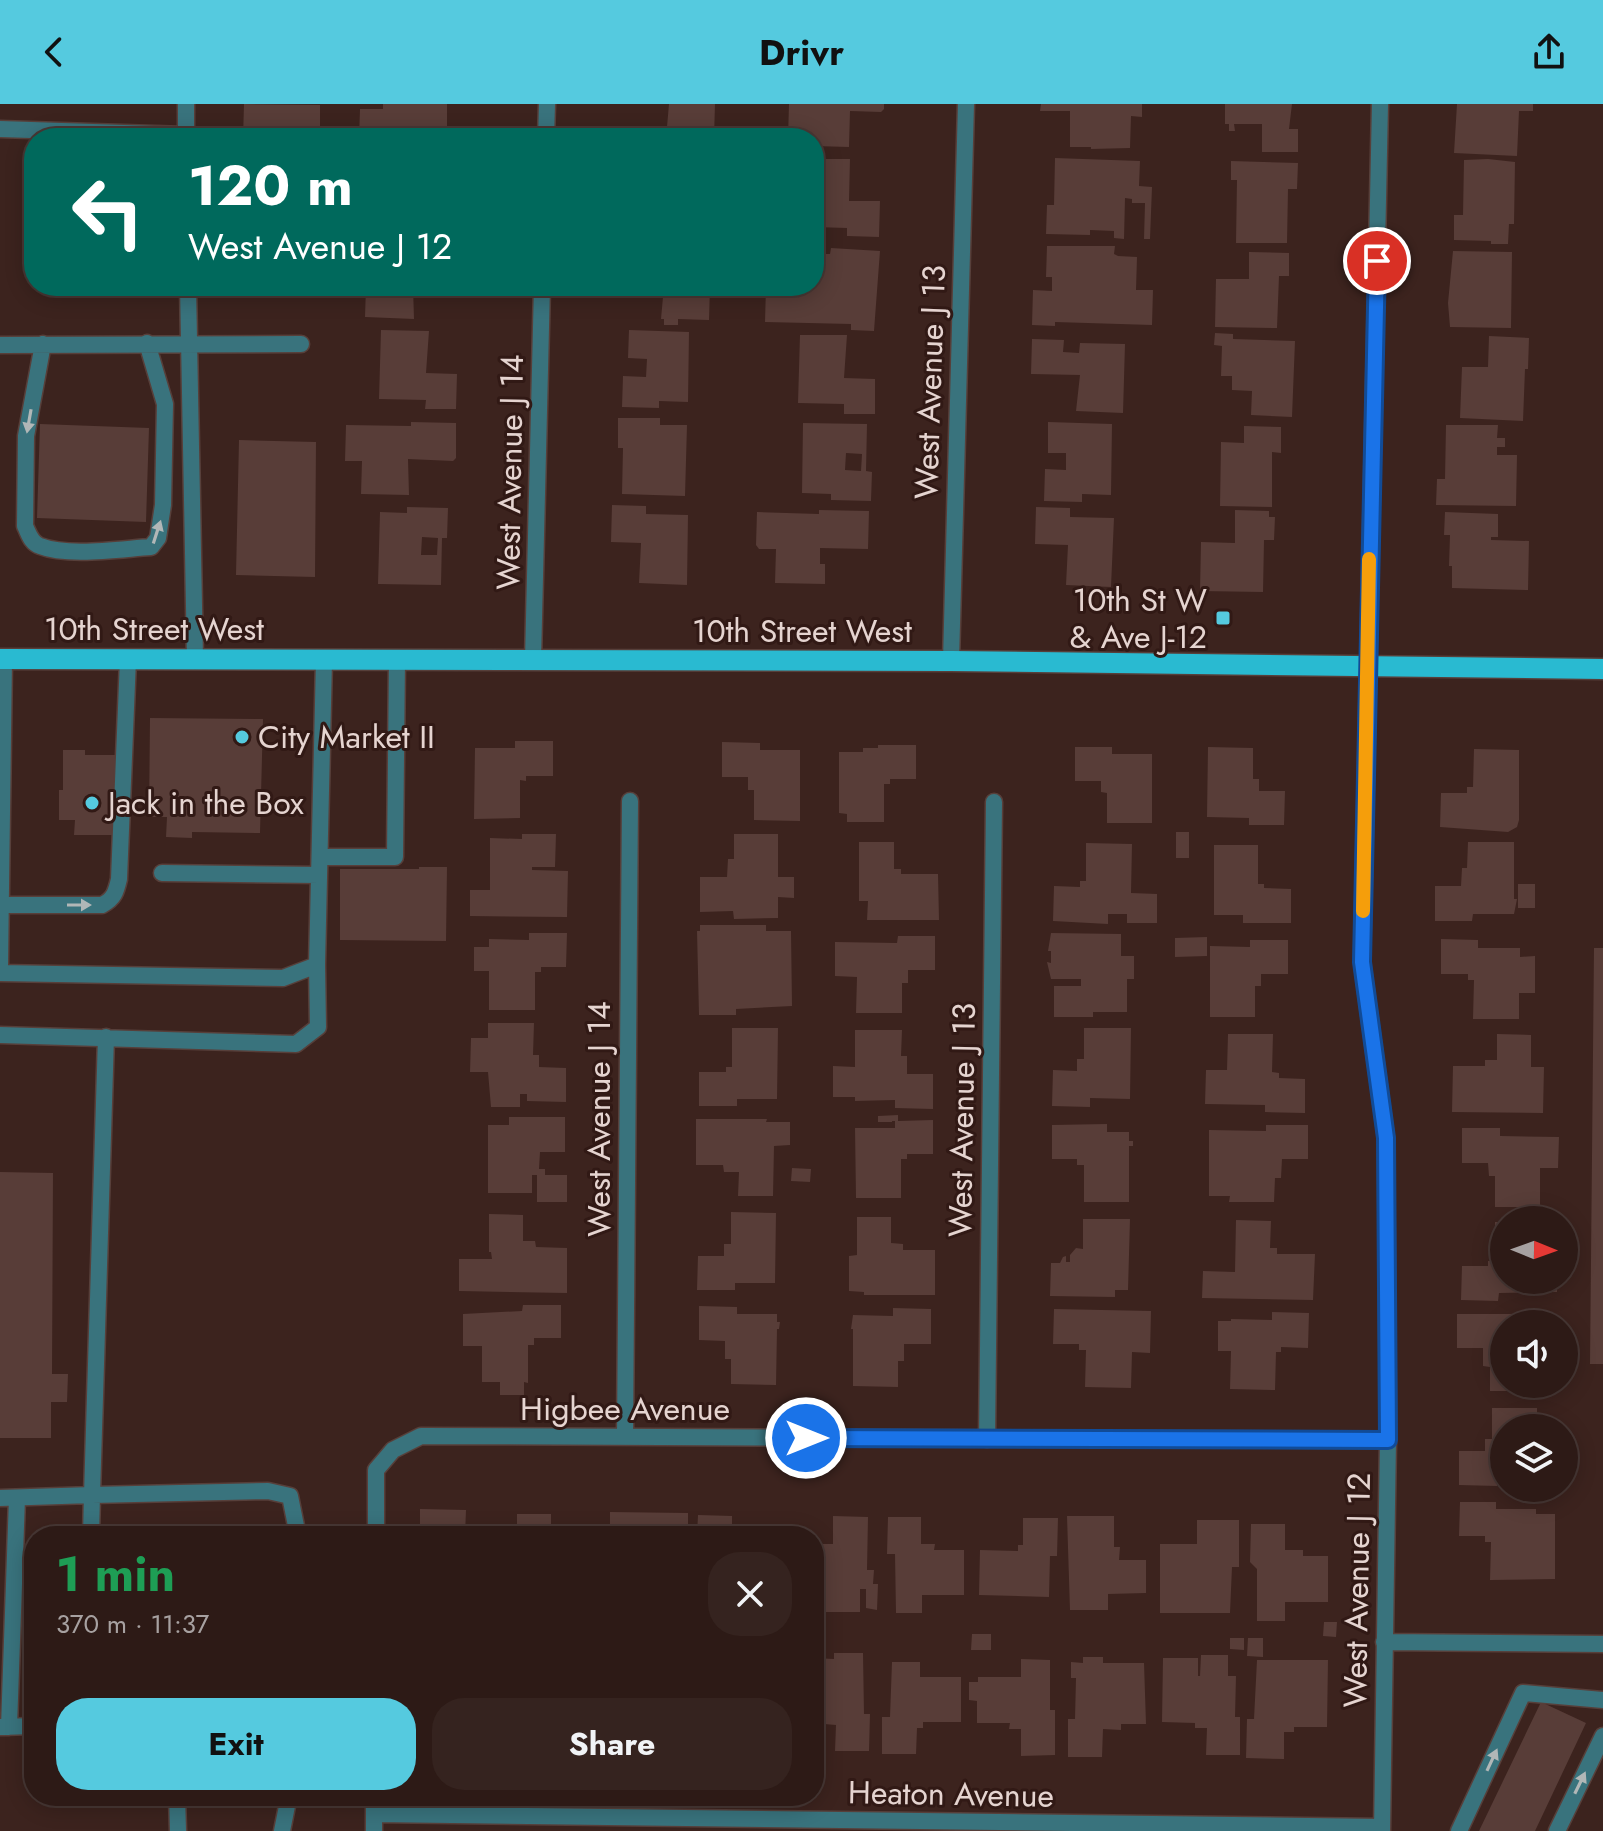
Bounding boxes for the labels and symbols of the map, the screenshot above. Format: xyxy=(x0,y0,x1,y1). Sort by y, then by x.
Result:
pin xyxy=(1343,227,1411,295)
street label: West Avenue J 13 xyxy=(903,264,957,500)
street label: West Avenue J 14 xyxy=(485,354,535,590)
one-way arrow xyxy=(23,409,35,434)
one-way arrow xyxy=(151,520,164,544)
place label: 10th St W & Ave J-12 xyxy=(1070,577,1207,660)
street label: 10th Street West xyxy=(44,606,264,652)
street label: 10th Street West xyxy=(692,608,912,654)
marker: 10th St W & Ave J-12 xyxy=(1214,609,1232,627)
place label: City Market II xyxy=(258,714,435,760)
marker: City Market II xyxy=(233,728,251,746)
place label: Jack in the Box xyxy=(104,780,304,826)
marker: Jack in the Box xyxy=(83,794,101,812)
one-way arrow xyxy=(67,899,92,911)
street label: West Avenue J 14 xyxy=(576,1001,622,1237)
street label: West Avenue J 13 xyxy=(937,1003,987,1237)
north arrow xyxy=(1490,1206,1578,1294)
street label: Higbee Avenue xyxy=(520,1386,730,1432)
position arrow xyxy=(764,1396,848,1480)
street label: West Avenue J 12 xyxy=(1332,1472,1382,1708)
one-way arrow xyxy=(1485,1748,1499,1772)
street label: Heaton Avenue xyxy=(848,1769,1054,1819)
one-way arrow xyxy=(1573,1772,1587,1795)

